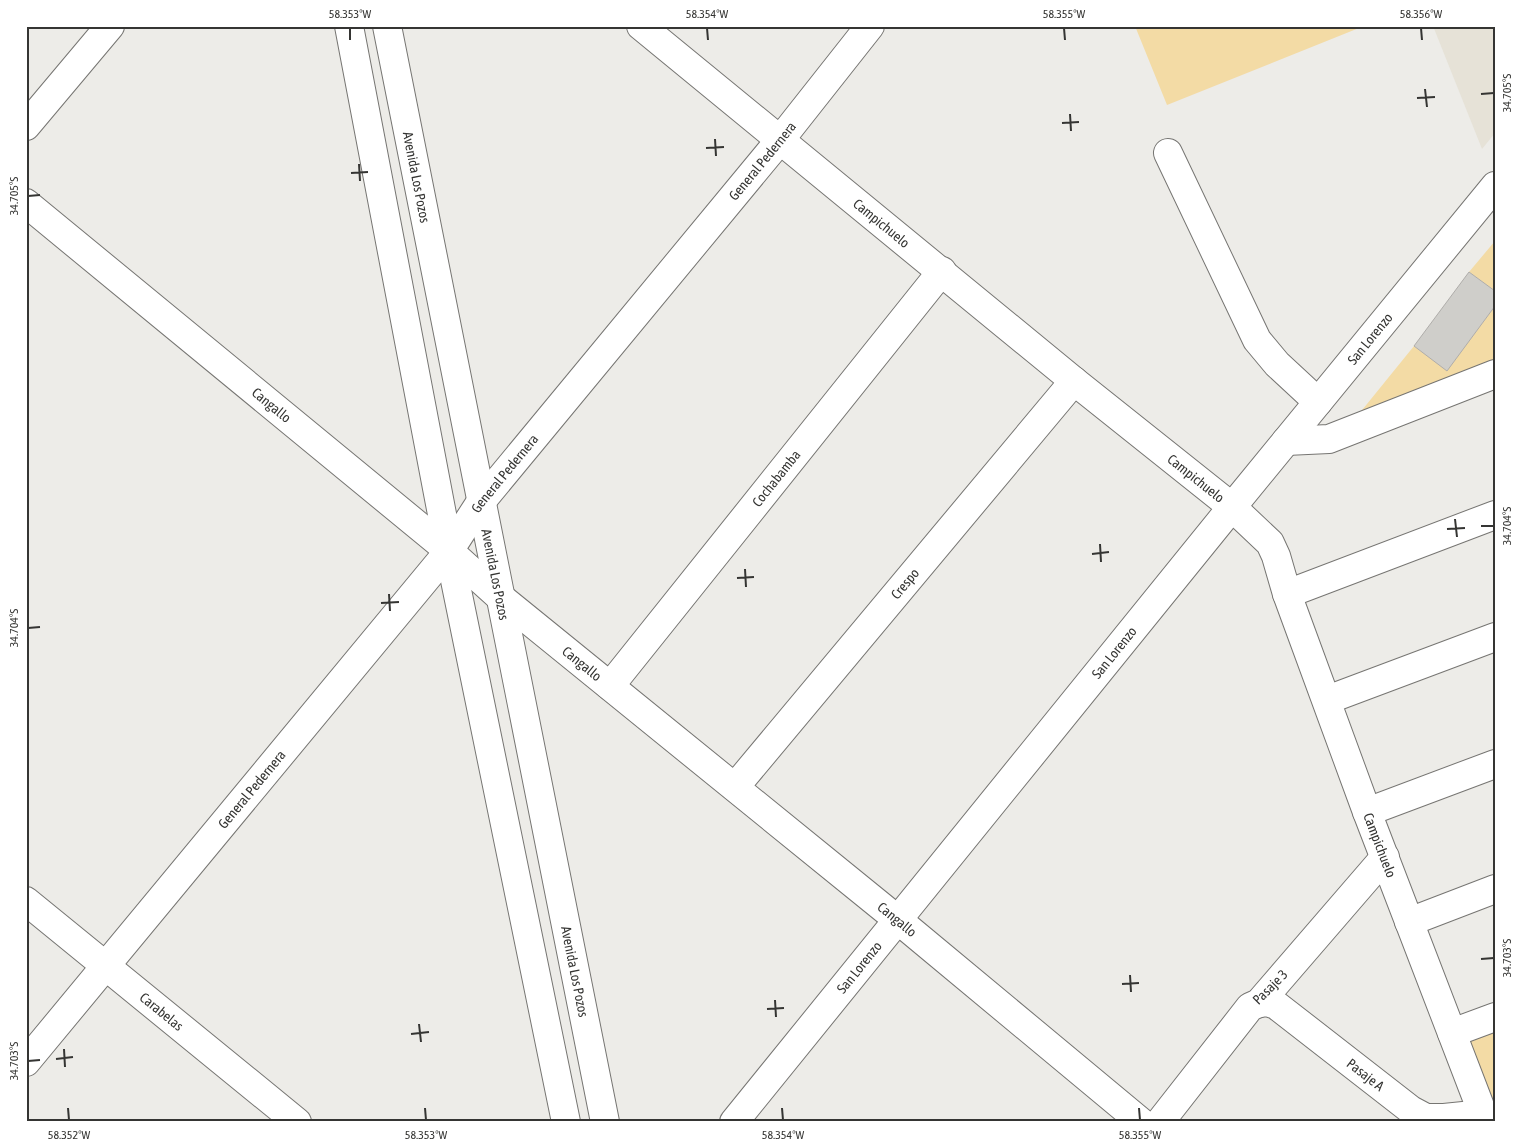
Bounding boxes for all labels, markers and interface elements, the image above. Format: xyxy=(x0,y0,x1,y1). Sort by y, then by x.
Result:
text: 58.353°W xyxy=(329,7,371,21)
text: 58.354°W xyxy=(686,7,728,21)
text: 58.355°W xyxy=(1043,7,1085,21)
text: 58.356°W xyxy=(1400,7,1442,21)
text: 34.705°S xyxy=(1500,74,1514,112)
street label: General Pedernera xyxy=(726,119,799,203)
street label: Avenida Los Pozos xyxy=(400,130,433,224)
text: 34.705°S xyxy=(7,177,21,215)
street label: Campichuelo xyxy=(850,195,913,251)
street label: San Lorenzo xyxy=(1344,310,1396,368)
street label: Cangallo xyxy=(249,384,294,426)
street label: General Pedernera xyxy=(468,431,541,516)
street label: Cochabamba xyxy=(749,447,804,510)
street label: Campichuelo xyxy=(1164,451,1228,506)
text: 34.704°S xyxy=(1500,507,1514,545)
street label: Avenida Los Pozos xyxy=(478,527,512,621)
street label: Crespo xyxy=(887,565,922,602)
text: 34.704°S xyxy=(7,609,21,647)
street label: San Lorenzo xyxy=(1088,623,1140,682)
street label: Cangallo xyxy=(559,643,605,684)
street label: General Pedernera xyxy=(215,747,289,832)
street label: Campichuelo xyxy=(1360,811,1399,880)
street label: Cangallo xyxy=(874,899,920,940)
street label: Avenida Los Pozos xyxy=(558,925,592,1019)
street label: San Lorenzo xyxy=(834,938,885,996)
text: 34.703°S xyxy=(1500,939,1514,977)
street label: Pasaje 3 xyxy=(1249,966,1291,1008)
street label: Carabelas xyxy=(137,989,187,1034)
text: 34.703°S xyxy=(7,1042,21,1080)
street label: Pasaje A xyxy=(1344,1055,1388,1094)
text: 58.352°W xyxy=(48,1128,90,1142)
text: 58.353°W xyxy=(405,1128,447,1142)
text: 58.354°W xyxy=(762,1128,804,1142)
text: 58.355°W xyxy=(1119,1128,1161,1142)

